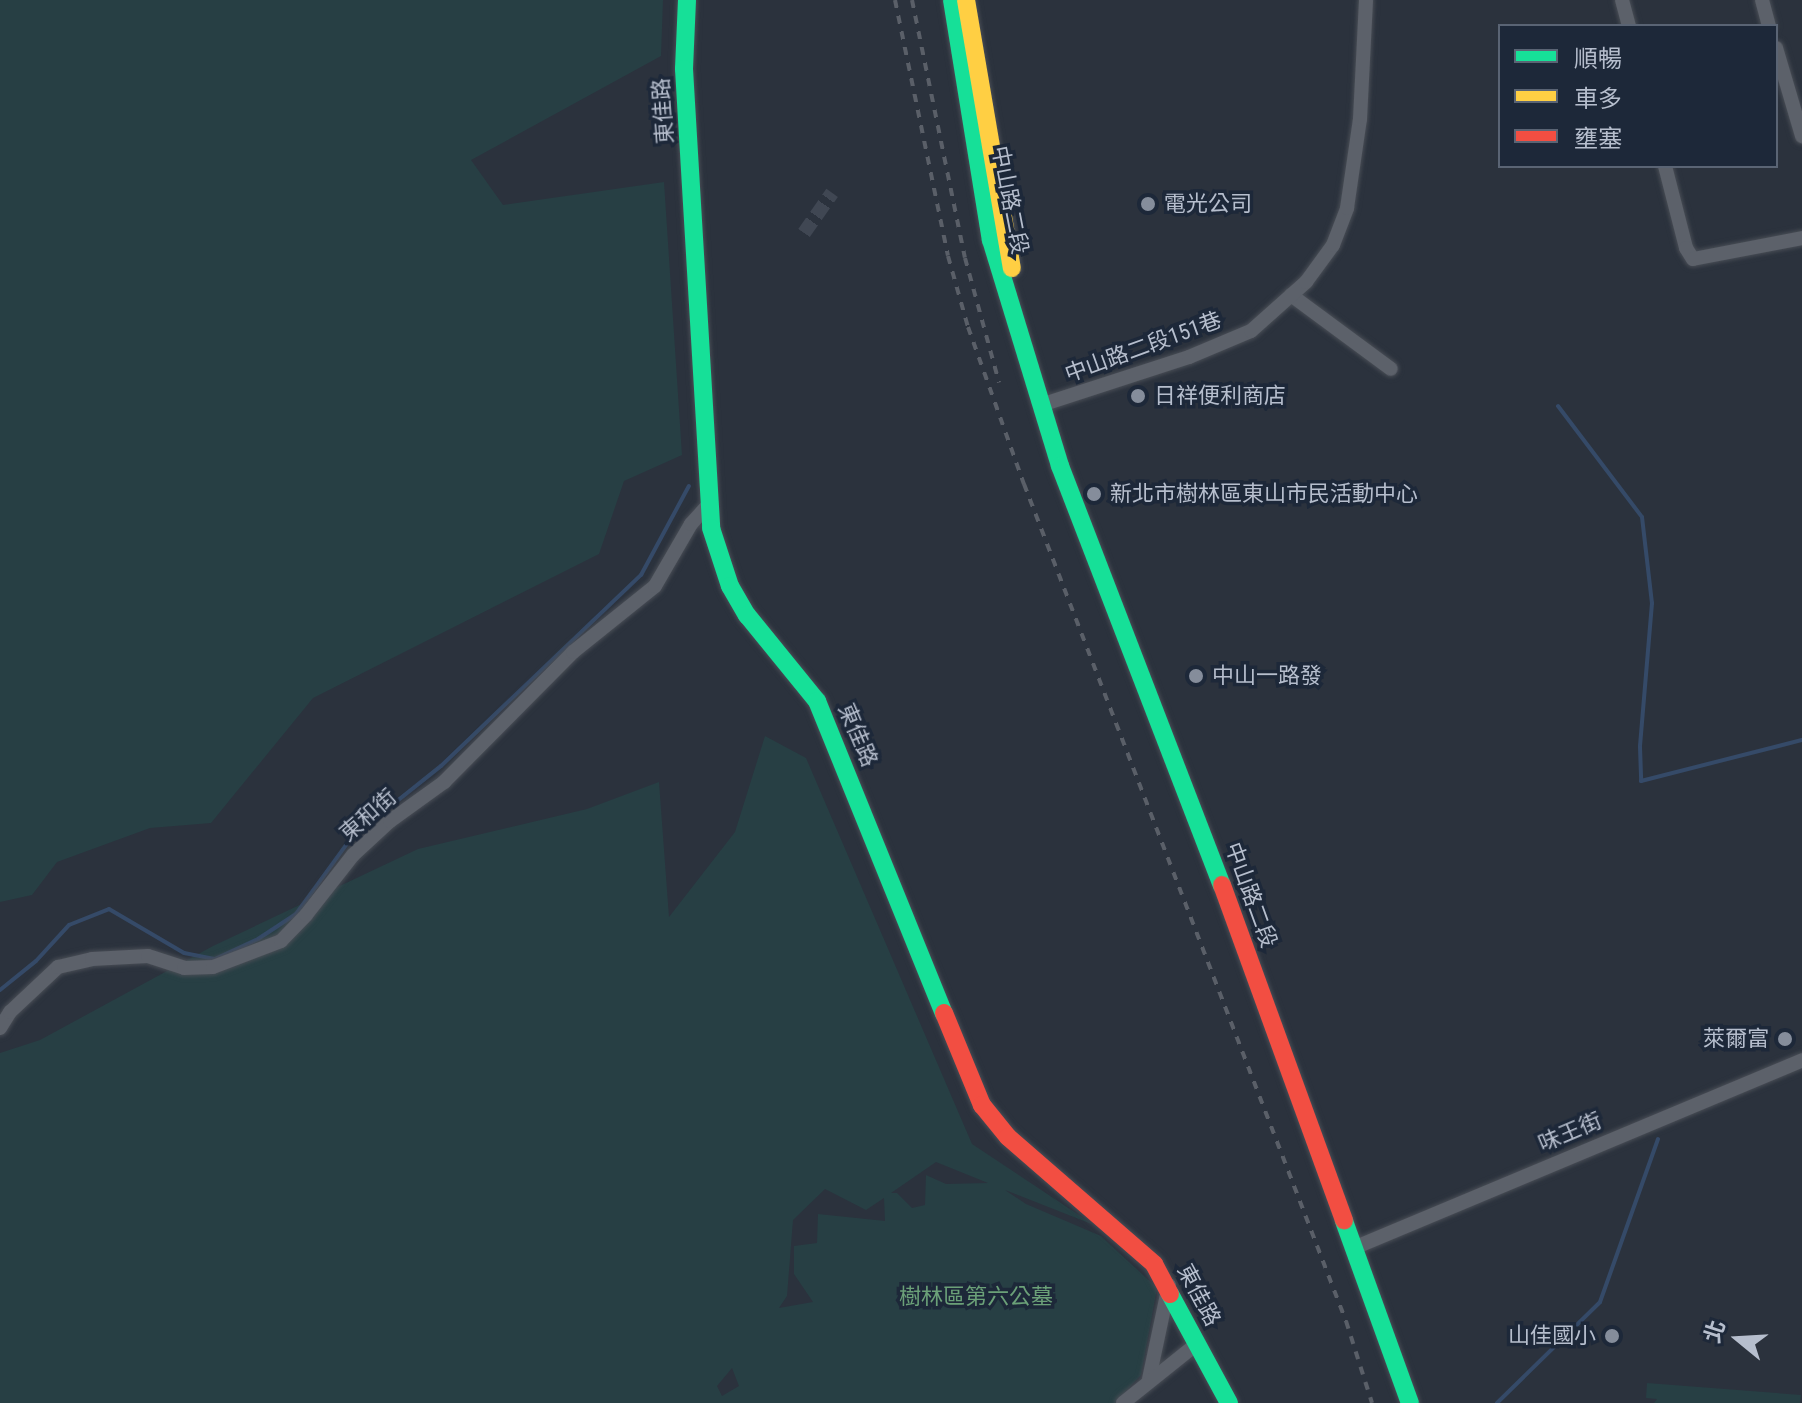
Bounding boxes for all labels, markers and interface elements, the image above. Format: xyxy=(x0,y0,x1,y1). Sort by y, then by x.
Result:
legend xyxy=(1498,24,1778,168)
text: 順暢 xyxy=(1574,45,1622,73)
street label: 東佳路 xyxy=(648,77,678,145)
text: 車多 xyxy=(1574,85,1622,113)
text: 壅塞 xyxy=(1574,125,1622,153)
street label: 中山路二段 xyxy=(987,143,1033,257)
place label: 電光公司 xyxy=(1164,191,1252,217)
marker: 電光公司 xyxy=(1139,195,1157,213)
street label: 中山路二段151巷 xyxy=(1061,306,1225,388)
place label: 日祥便利商店 xyxy=(1154,383,1286,409)
marker: 日祥便利商店 xyxy=(1129,387,1147,405)
place label: 新北市樹林區東山市民活動中心 xyxy=(1110,481,1418,507)
marker: 新北市樹林區東山市民活動中心 xyxy=(1085,485,1103,503)
place label: 中山一路發 xyxy=(1212,663,1322,689)
marker: 中山一路發 xyxy=(1187,667,1205,685)
street label: 東佳路 xyxy=(833,699,883,771)
street label: 東和街 xyxy=(334,783,402,847)
street label: 中山路二段 xyxy=(1220,839,1282,951)
place label: 萊爾富 xyxy=(1703,1026,1769,1052)
marker: 萊爾富 xyxy=(1776,1030,1794,1048)
street label: 味王街 xyxy=(1534,1107,1606,1157)
street label: 東佳路 xyxy=(1172,1260,1226,1330)
park label: 樹林區第六公墓 xyxy=(899,1284,1053,1310)
north arrow xyxy=(1698,1299,1778,1379)
text: 北 xyxy=(1699,1317,1730,1346)
place label: 山佳國小 xyxy=(1508,1323,1596,1349)
marker: 山佳國小 xyxy=(1603,1327,1621,1345)

